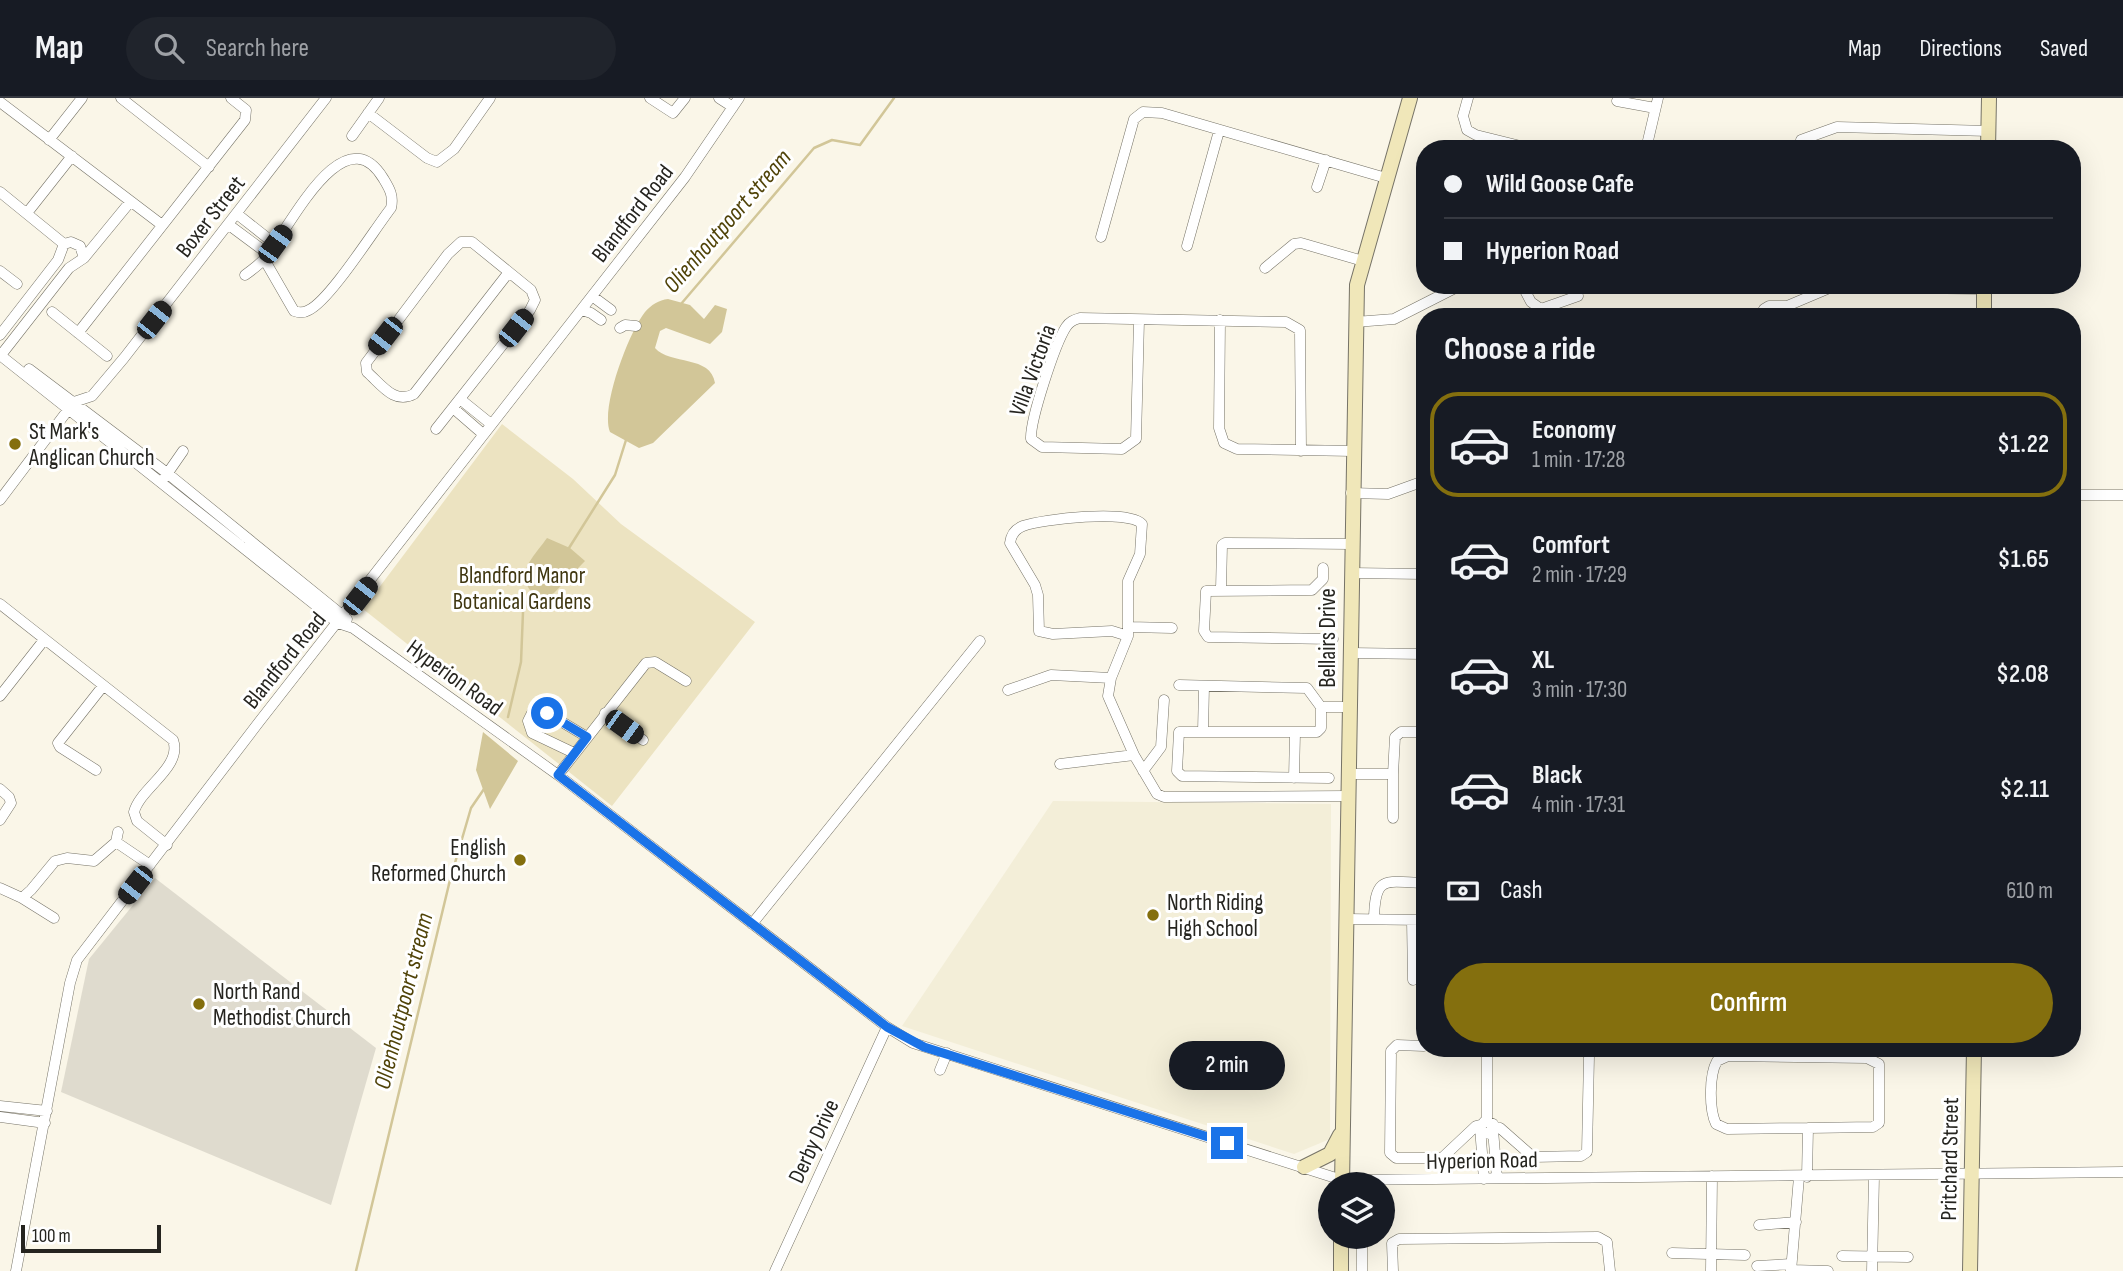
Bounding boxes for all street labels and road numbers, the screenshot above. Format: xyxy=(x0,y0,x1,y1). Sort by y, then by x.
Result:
street label: Blandford Road xyxy=(586,159,680,268)
street label: Boxer Street xyxy=(170,170,251,263)
street label: Villa Victoria xyxy=(1003,321,1062,420)
street label: Bellairs Drive xyxy=(1314,588,1342,688)
street label: Blandford Road xyxy=(237,607,332,715)
street label: Hyperion Road xyxy=(401,634,508,722)
street label: Derby Drive xyxy=(782,1095,845,1188)
street label: Pritchard Street xyxy=(1935,1097,1965,1221)
street label: Hyperion Road xyxy=(1426,1146,1538,1176)

